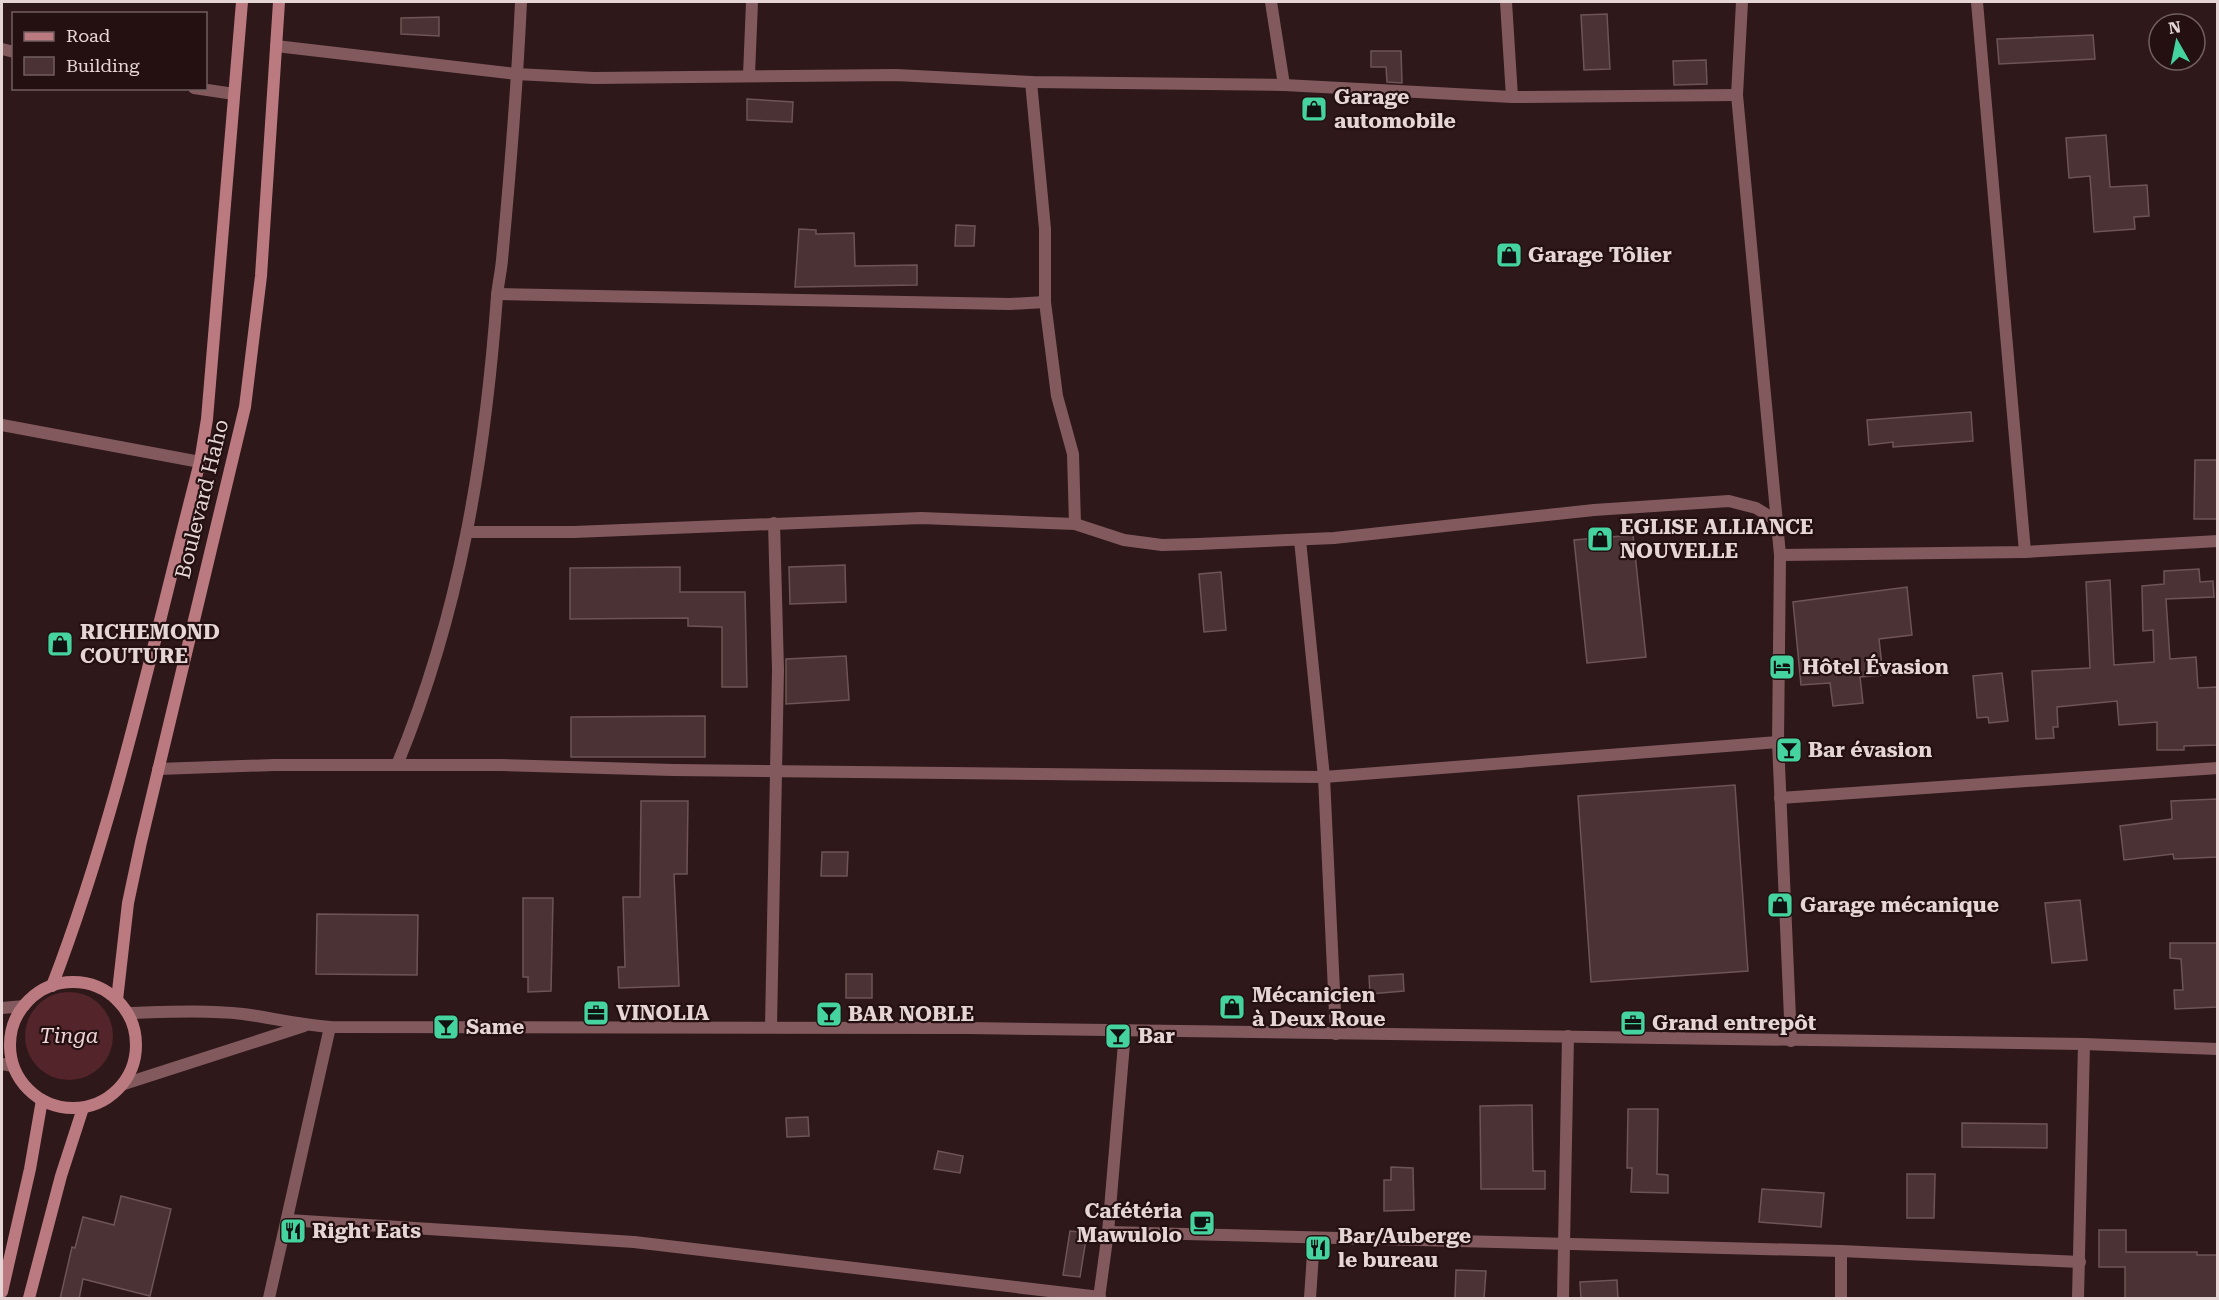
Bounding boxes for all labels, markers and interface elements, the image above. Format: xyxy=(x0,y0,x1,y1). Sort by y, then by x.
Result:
legend xyxy=(12,12,207,90)
north arrow xyxy=(2147,12,2207,72)
text: N xyxy=(2167,17,2182,38)
text: Road xyxy=(66,25,111,46)
text: Building xyxy=(66,55,140,76)
place label: Garage automobile xyxy=(1334,85,1456,133)
shop icon: Garage automobile xyxy=(1299,94,1329,124)
shop icon: Garage Tôlier xyxy=(1494,240,1524,270)
place label: Garage Tôlier xyxy=(1528,243,1672,267)
street label: Boulevard Haho xyxy=(171,417,233,581)
place label: EGLISE ALLIANCE NOUVELLE xyxy=(1620,515,1813,563)
shop icon: EGLISE ALLIANCE NOUVELLE xyxy=(1585,524,1615,554)
place label: RICHEMOND COUTURE xyxy=(80,620,220,668)
shop icon: RICHEMOND COUTURE xyxy=(45,629,75,659)
hotel icon: Hôtel Évasion xyxy=(1767,652,1797,682)
place label: Hôtel Évasion xyxy=(1802,654,1949,679)
bar icon: Bar évasion xyxy=(1774,735,1804,765)
place label: Bar évasion xyxy=(1808,738,1932,762)
shop icon: Garage mécanique xyxy=(1765,890,1795,920)
place label: Garage mécanique xyxy=(1800,893,1999,917)
place label: Mécanicien à Deux Roue xyxy=(1252,983,1386,1031)
shop icon: Mécanicien à Deux Roue xyxy=(1217,992,1247,1022)
office icon: VINOLIA xyxy=(581,998,611,1028)
bar icon: BAR NOBLE xyxy=(814,999,844,1029)
place label: VINOLIA xyxy=(616,1001,709,1025)
place label: BAR NOBLE xyxy=(848,1002,974,1026)
office icon: Grand entrepôt xyxy=(1618,1008,1648,1038)
place label: Grand entrepôt xyxy=(1652,1011,1817,1035)
bar icon: Same xyxy=(431,1012,461,1042)
place label: Same xyxy=(466,1015,524,1039)
bar icon: Bar xyxy=(1103,1021,1133,1051)
park label: Tinga xyxy=(40,1024,98,1048)
place label: Bar xyxy=(1138,1024,1175,1048)
place label: Cafétéria Mawulolo xyxy=(1077,1199,1183,1247)
cafe icon: Cafétéria Mawulolo xyxy=(1187,1208,1217,1238)
restaurant icon: Right Eats xyxy=(278,1216,308,1246)
place label: Right Eats xyxy=(312,1219,421,1243)
place label: Bar/Auberge le bureau xyxy=(1338,1224,1471,1272)
restaurant icon: Bar/Auberge le bureau xyxy=(1303,1233,1333,1263)

